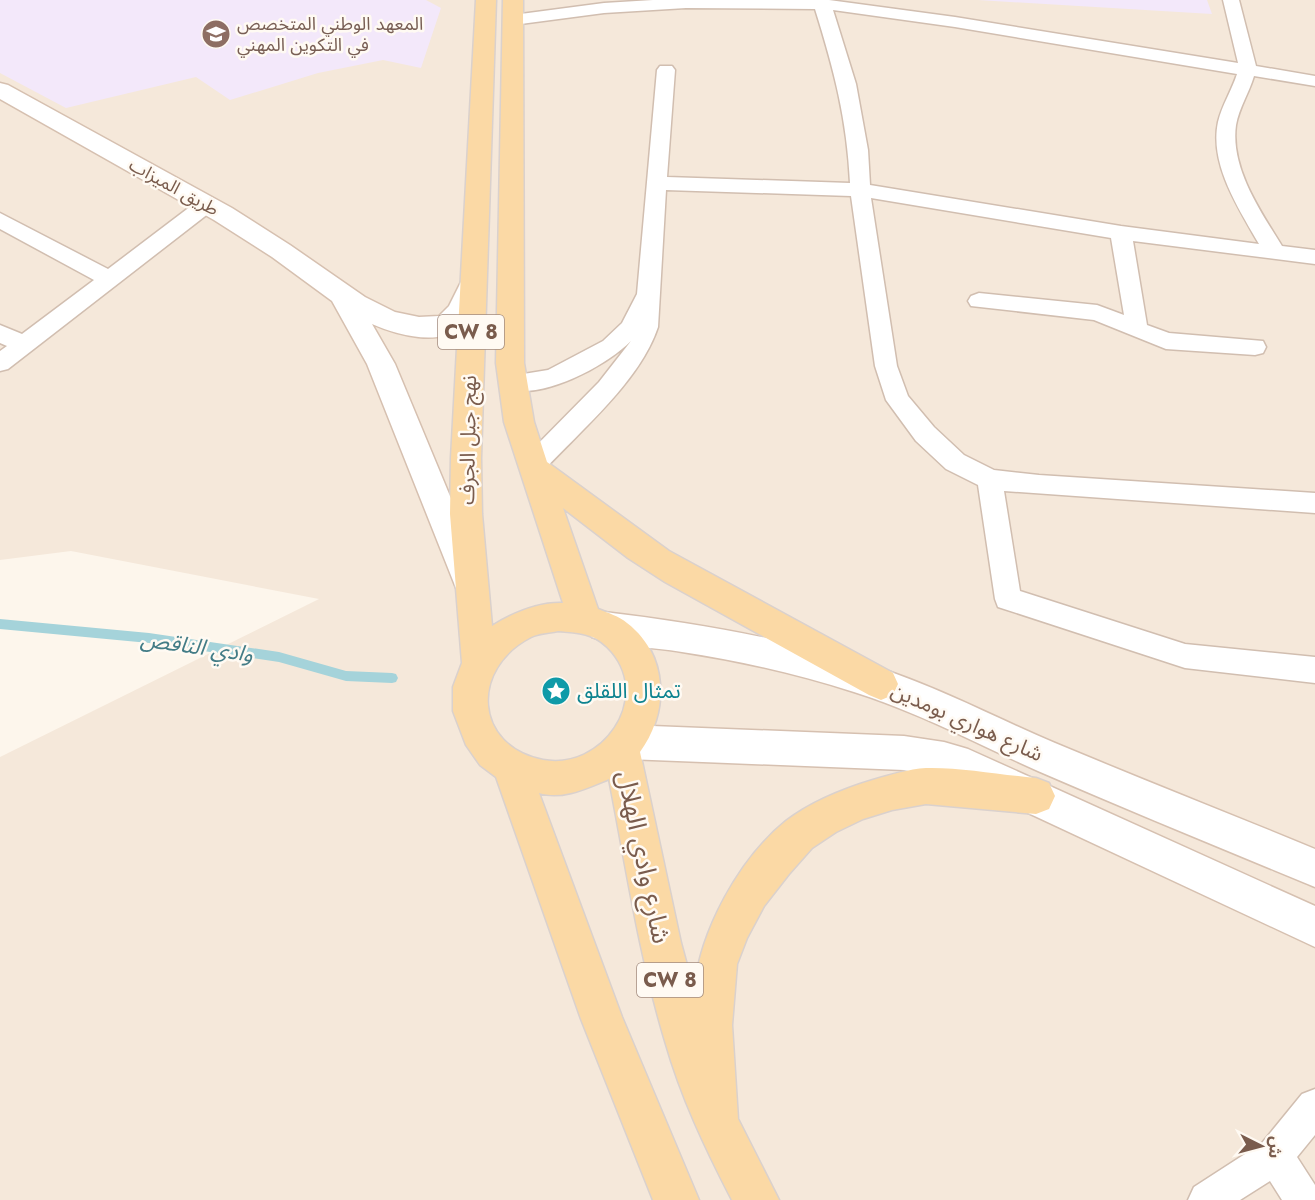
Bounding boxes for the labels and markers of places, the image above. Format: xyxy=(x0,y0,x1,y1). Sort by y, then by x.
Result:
place label: المعهد الوطني المتخصص في التكوين المهني xyxy=(237,11,423,58)
school or university icon: المعهد الوطني المتخصص في التكوين المهني xyxy=(200,18,232,50)
place icon: تمثال اللقلق xyxy=(540,675,572,707)
place label: تمثال اللقلق xyxy=(577,676,681,706)

